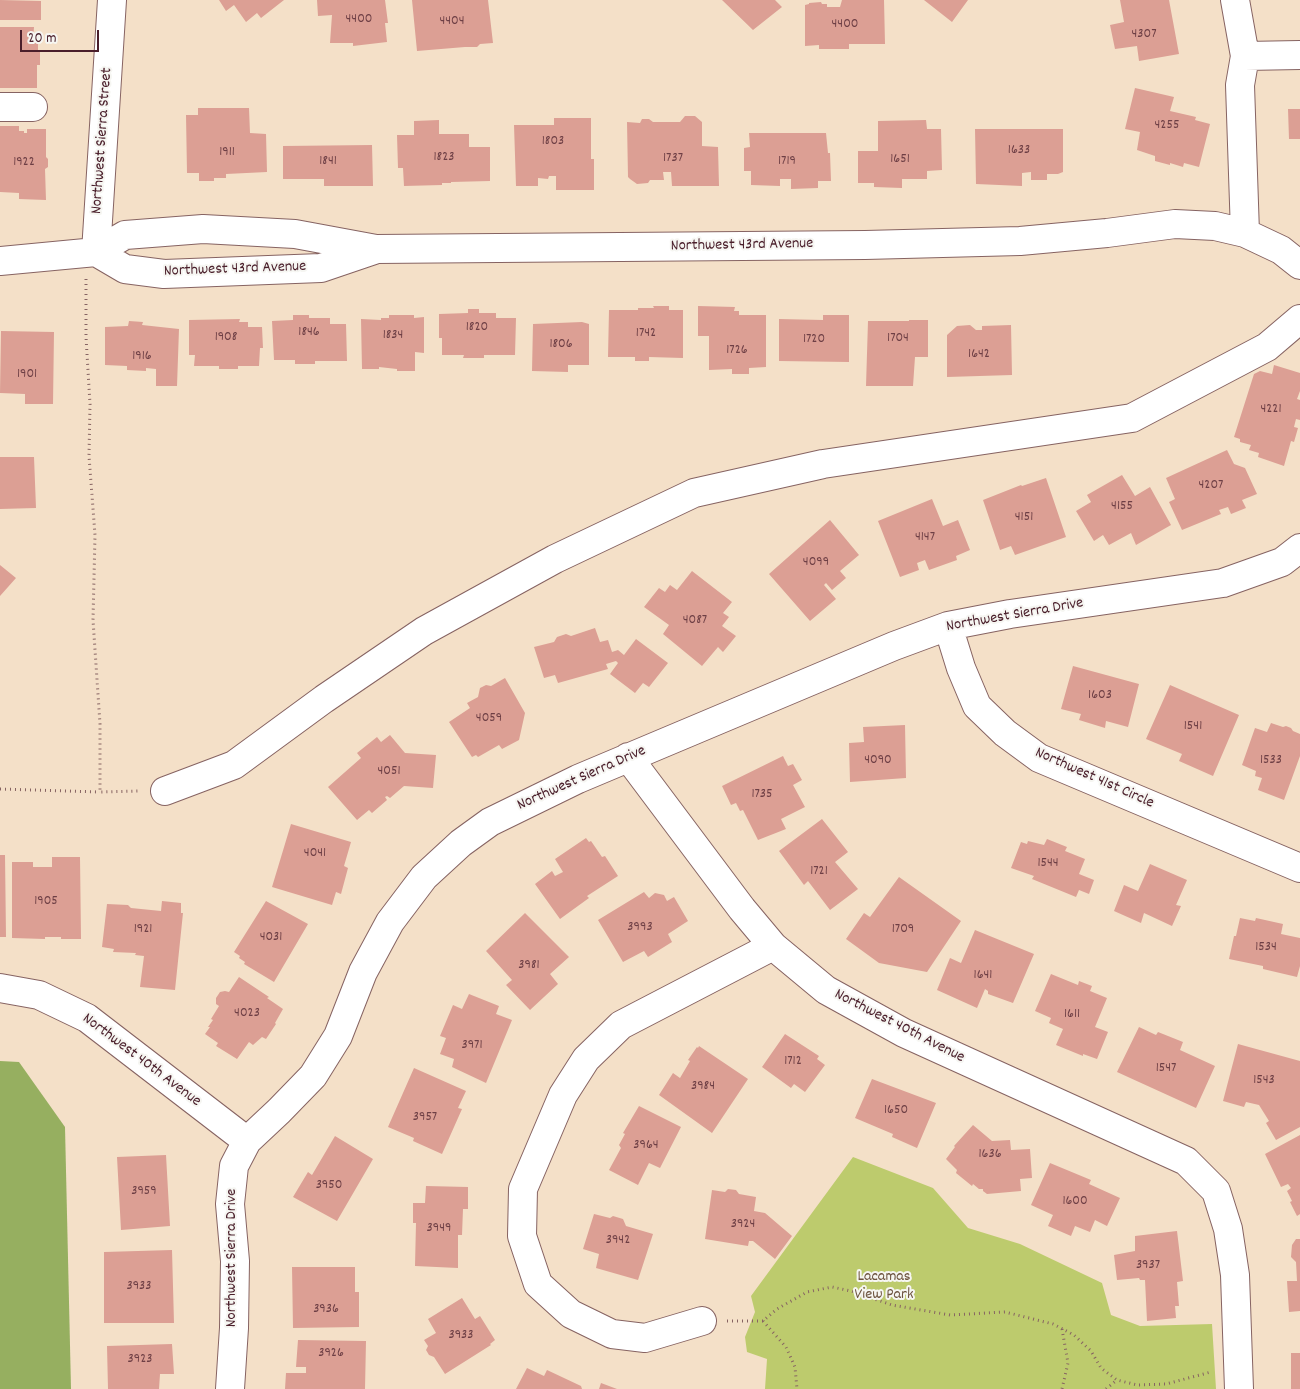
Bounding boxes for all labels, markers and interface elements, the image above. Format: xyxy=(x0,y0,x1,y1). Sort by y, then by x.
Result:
house number: 4400 xyxy=(346,12,372,28)
house number: 4404 xyxy=(439,14,465,30)
house number: 4400 xyxy=(832,17,858,33)
scale bar xyxy=(22,20,101,52)
house number: 4307 xyxy=(1131,27,1157,43)
text: 20 m xyxy=(28,28,56,50)
street label: Northwest Sierra Street xyxy=(88,67,118,215)
house number: 4255 xyxy=(1155,118,1179,134)
house number: 1803 xyxy=(542,134,564,150)
house number: 1633 xyxy=(1008,143,1030,159)
house number: 1911 xyxy=(219,145,235,161)
house number: 1823 xyxy=(433,150,455,166)
house number: 1737 xyxy=(663,151,683,167)
house number: 1651 xyxy=(890,152,910,168)
house number: 1841 xyxy=(319,154,337,170)
house number: 1719 xyxy=(778,154,796,170)
house number: 1922 xyxy=(13,155,35,171)
street label: Northwest 43rd Avenue xyxy=(671,235,813,257)
street label: Northwest 43rd Avenue xyxy=(163,258,307,282)
house number: 1820 xyxy=(466,320,488,336)
house number: 1846 xyxy=(298,325,320,341)
house number: 1742 xyxy=(636,326,656,342)
house number: 1834 xyxy=(383,328,403,344)
house number: 1908 xyxy=(215,330,237,346)
house number: 1704 xyxy=(887,331,909,347)
house number: 1720 xyxy=(803,332,825,348)
house number: 1806 xyxy=(549,337,573,353)
house number: 1726 xyxy=(726,343,748,359)
house number: 1642 xyxy=(968,347,990,363)
house number: 1916 xyxy=(132,349,152,365)
house number: 1901 xyxy=(17,367,37,383)
house number: 4221 xyxy=(1260,402,1282,418)
house number: 4207 xyxy=(1199,478,1223,494)
house number: 4155 xyxy=(1111,499,1133,515)
house number: 4151 xyxy=(1015,510,1033,526)
house number: 4147 xyxy=(915,530,935,546)
house number: 4099 xyxy=(803,555,829,571)
street label: Northwest Sierra Drive xyxy=(945,595,1085,637)
house number: 4087 xyxy=(683,613,707,629)
house number: 1603 xyxy=(1088,688,1112,704)
house number: 4059 xyxy=(476,711,502,727)
house number: 1541 xyxy=(1184,719,1202,735)
street label: Northwest Sierra Drive xyxy=(515,742,649,816)
street label: Northwest 41st Circle xyxy=(1031,744,1157,814)
house number: 4090 xyxy=(864,753,892,769)
house number: 1533 xyxy=(1260,753,1282,769)
house number: 4051 xyxy=(378,764,400,780)
house number: 1735 xyxy=(751,787,773,803)
house number: 4041 xyxy=(304,846,326,862)
house number: 1544 xyxy=(1037,856,1059,872)
house number: 1721 xyxy=(810,864,828,880)
house number: 1905 xyxy=(34,894,58,910)
house number: 3993 xyxy=(627,920,653,936)
house number: 1921 xyxy=(134,922,152,938)
house number: 1709 xyxy=(892,922,914,938)
house number: 4031 xyxy=(260,930,282,946)
house number: 1534 xyxy=(1255,940,1277,956)
house number: 3981 xyxy=(518,958,540,974)
house number: 1641 xyxy=(974,968,992,984)
street label: Northwest 40th Avenue xyxy=(831,986,967,1068)
house number: 4023 xyxy=(234,1006,260,1022)
house number: 1611 xyxy=(1064,1007,1080,1023)
street label: Northwest 40th Avenue xyxy=(78,1010,204,1112)
house number: 3971 xyxy=(461,1038,483,1054)
house number: 1712 xyxy=(784,1054,802,1070)
house number: 1547 xyxy=(1156,1061,1176,1077)
house number: 1543 xyxy=(1253,1073,1275,1089)
house number: 3984 xyxy=(691,1079,715,1095)
house number: 1650 xyxy=(884,1103,908,1119)
house number: 3957 xyxy=(413,1110,437,1126)
house number: 3964 xyxy=(633,1138,659,1154)
house number: 1636 xyxy=(978,1147,1002,1163)
house number: 3950 xyxy=(316,1178,342,1194)
house number: 3959 xyxy=(131,1184,157,1200)
street label: Northwest Sierra Drive xyxy=(223,1189,243,1327)
house number: 1600 xyxy=(1062,1194,1088,1210)
house number: 3924 xyxy=(731,1217,755,1233)
house number: 3949 xyxy=(427,1221,451,1237)
house number: 3942 xyxy=(606,1233,630,1249)
house number: 3937 xyxy=(1136,1258,1160,1274)
park label: Lacamas View Park xyxy=(855,1268,913,1306)
house number: 3933 xyxy=(126,1279,152,1295)
house number: 3936 xyxy=(313,1302,339,1318)
house number: 3933 xyxy=(448,1328,474,1344)
house number: 3926 xyxy=(318,1346,344,1362)
house number: 3923 xyxy=(128,1352,152,1368)

